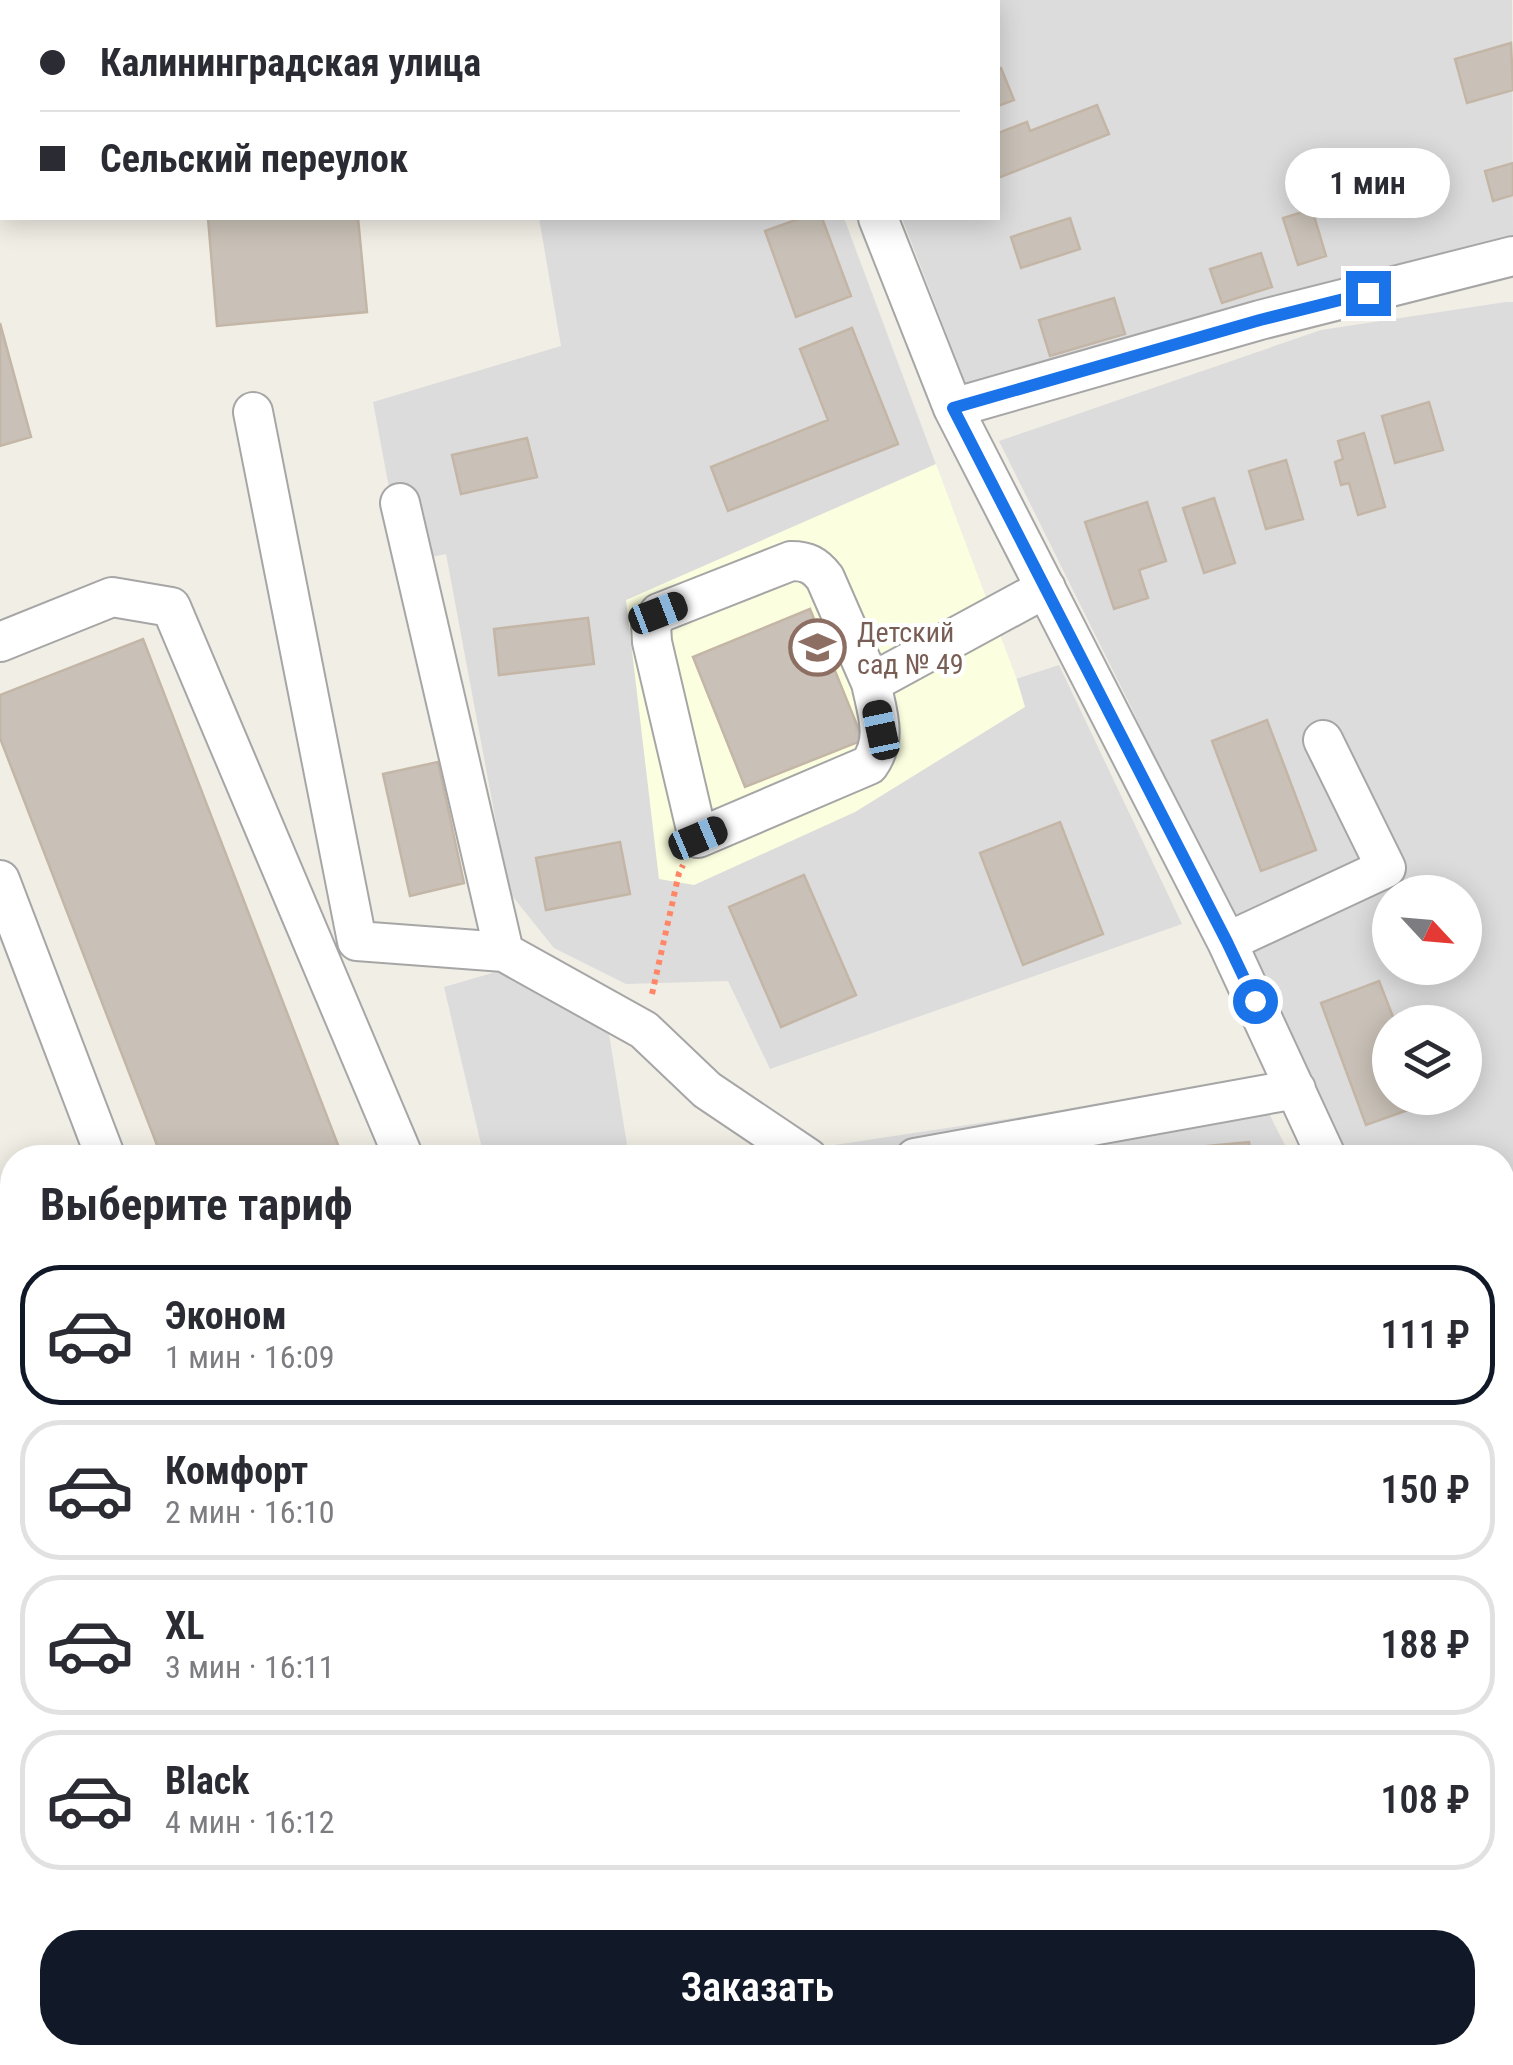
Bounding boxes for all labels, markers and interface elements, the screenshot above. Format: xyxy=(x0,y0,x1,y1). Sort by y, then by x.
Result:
text: Калининградская улица xyxy=(100,41,481,85)
text: Сельский переулок xyxy=(100,137,408,181)
callout: 1 мин xyxy=(1286,148,1450,218)
text: 1 мин xyxy=(1329,164,1406,202)
route end xyxy=(1346,271,1391,316)
car xyxy=(625,588,691,638)
place label: Детский сад № 49 xyxy=(857,616,964,681)
school or university icon: Детский сад № 49 xyxy=(788,618,848,678)
car xyxy=(860,698,902,762)
car xyxy=(665,812,731,864)
north arrow xyxy=(1372,875,1482,985)
map controls xyxy=(1372,875,1482,1115)
route start xyxy=(1233,979,1278,1024)
button: layers xyxy=(1372,1005,1482,1115)
text: Выберите тариф xyxy=(40,1178,353,1231)
icon: car xyxy=(45,1290,135,1380)
text: Эконом xyxy=(165,1294,287,1338)
text: 111 ₽ xyxy=(1380,1313,1470,1357)
text: 1 мин · 16:09 xyxy=(165,1338,335,1376)
icon: car xyxy=(45,1445,135,1535)
text: Комфорт xyxy=(165,1449,308,1493)
text: 150 ₽ xyxy=(1380,1468,1470,1512)
text: 2 мин · 16:10 xyxy=(165,1493,335,1531)
icon: car xyxy=(45,1600,135,1690)
text: XL xyxy=(165,1604,204,1648)
text: 188 ₽ xyxy=(1380,1623,1470,1667)
text: 3 мин · 16:11 xyxy=(165,1648,335,1686)
icon: car xyxy=(45,1755,135,1845)
text: Black xyxy=(165,1759,249,1803)
text: 108 ₽ xyxy=(1380,1778,1470,1822)
text: 4 мин · 16:12 xyxy=(165,1803,335,1841)
button: Заказать xyxy=(40,1930,1475,2045)

